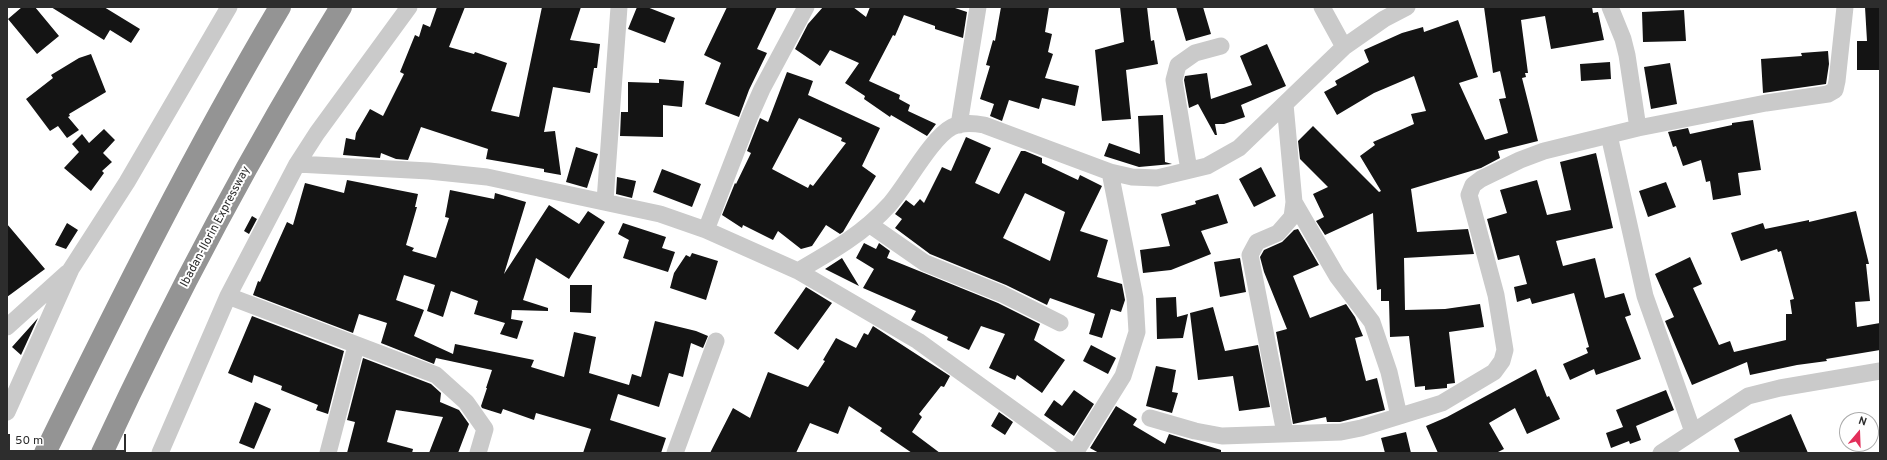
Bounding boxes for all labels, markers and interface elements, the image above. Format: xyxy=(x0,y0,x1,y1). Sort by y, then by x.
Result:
street label: Ibadan-Ilorin Expressway xyxy=(178,164,254,290)
north arrow xyxy=(1839,412,1879,452)
text: N xyxy=(1857,414,1869,430)
scale bar xyxy=(10,426,128,452)
text: 50 m xyxy=(15,433,43,449)

